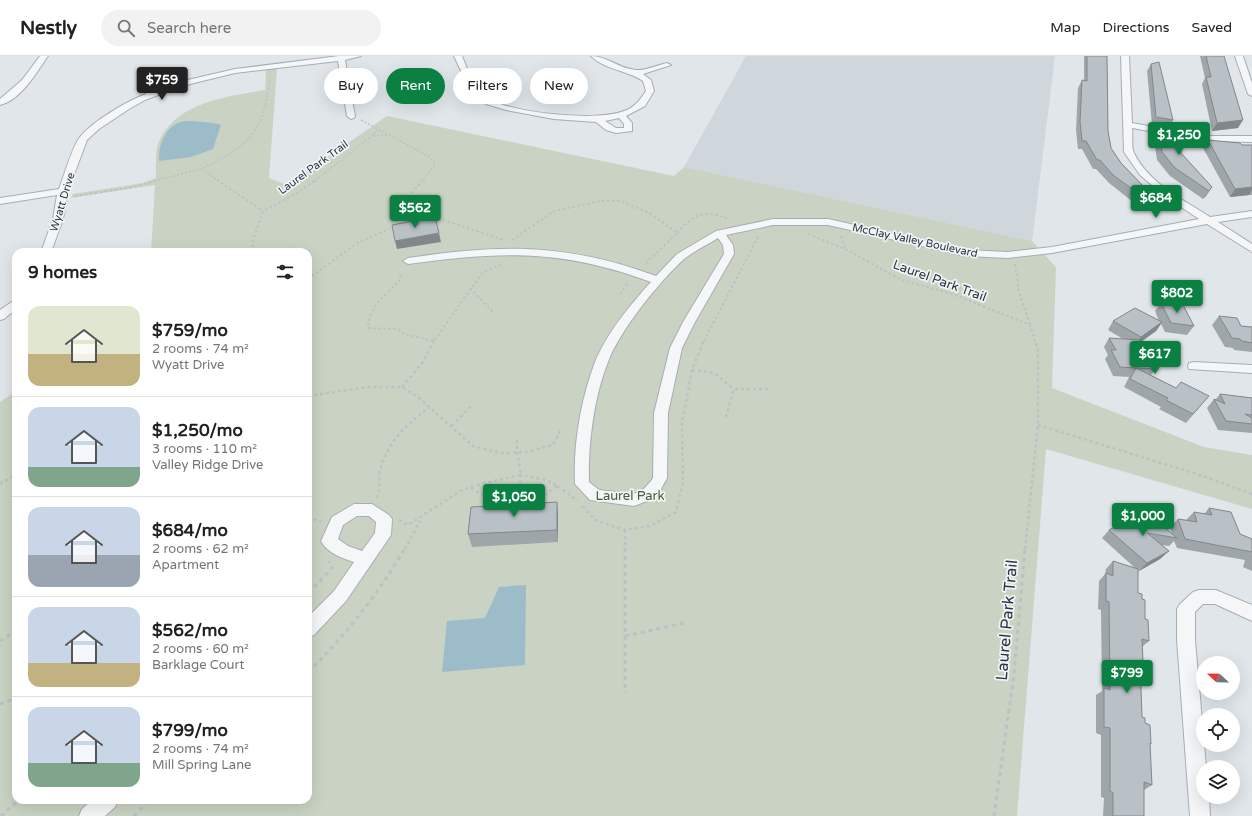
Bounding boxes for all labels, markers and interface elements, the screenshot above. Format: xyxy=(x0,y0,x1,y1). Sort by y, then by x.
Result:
search box xyxy=(101,10,381,46)
text: Nestly xyxy=(20,17,77,39)
icon: search xyxy=(115,17,137,39)
text: Search here xyxy=(147,19,231,37)
text: Map xyxy=(1050,19,1081,36)
text: Directions xyxy=(1103,19,1170,36)
text: Saved xyxy=(1192,19,1232,36)
pin: $759 xyxy=(138,67,186,101)
chip: Buy xyxy=(324,68,378,104)
chip: Rent xyxy=(386,68,445,104)
chip: Filters xyxy=(453,68,522,104)
chip: New xyxy=(530,68,588,104)
text: $759 xyxy=(146,72,178,88)
pin: $1,250 xyxy=(1146,122,1212,156)
text: $1,250 xyxy=(1157,127,1201,143)
street label: Laurel Park Trail xyxy=(276,138,351,197)
street label: Wyatt Drive xyxy=(47,171,78,233)
pin: $684 xyxy=(1132,185,1180,219)
text: $684 xyxy=(1140,190,1172,206)
pin: $562 xyxy=(391,195,439,229)
text: $562 xyxy=(399,200,431,216)
street label: McClay Valley Boulevard xyxy=(851,221,979,260)
street label: Laurel Park Trail xyxy=(891,257,989,305)
icon: filters xyxy=(274,261,296,283)
text: 9 homes xyxy=(28,262,97,283)
pin: $802 xyxy=(1153,280,1201,314)
text: $802 xyxy=(1161,285,1193,301)
text: $759/mo xyxy=(152,320,228,341)
icon: home xyxy=(60,322,108,370)
text: 2 rooms · 74 m² xyxy=(152,341,249,357)
pin: $617 xyxy=(1131,341,1179,375)
text: $617 xyxy=(1139,346,1171,362)
text: Wyatt Drive xyxy=(152,357,224,373)
text: $1,250/mo xyxy=(152,420,243,441)
icon: home xyxy=(60,423,108,471)
text: 3 rooms · 110 m² xyxy=(152,441,257,457)
text: Valley Ridge Drive xyxy=(152,457,263,473)
pin: $1,050 xyxy=(481,484,547,518)
park label: Laurel Park xyxy=(595,488,665,504)
text: $1,050 xyxy=(492,489,536,505)
pin: $1,000 xyxy=(1110,503,1176,537)
text: $1,000 xyxy=(1121,508,1165,524)
text: $684/mo xyxy=(152,520,228,541)
icon: home xyxy=(60,523,108,571)
text: 2 rooms · 62 m² xyxy=(152,541,249,557)
text: Apartment xyxy=(152,557,219,573)
street label: Laurel Park Trail xyxy=(992,559,1022,681)
text: $562/mo xyxy=(152,620,228,641)
icon: home xyxy=(60,623,108,671)
text: 2 rooms · 60 m² xyxy=(152,641,249,657)
north arrow xyxy=(1196,656,1240,700)
map controls xyxy=(1196,656,1240,804)
text: Barklage Court xyxy=(152,657,244,673)
pin: $799 xyxy=(1103,660,1151,694)
text: $799 xyxy=(1111,665,1143,681)
button: locate xyxy=(1196,708,1240,752)
text: $799/mo xyxy=(152,720,228,741)
icon: home xyxy=(60,723,108,771)
text: 2 rooms · 74 m² xyxy=(152,741,249,757)
text: Mill Spring Lane xyxy=(152,757,251,773)
button: layers xyxy=(1196,760,1240,804)

